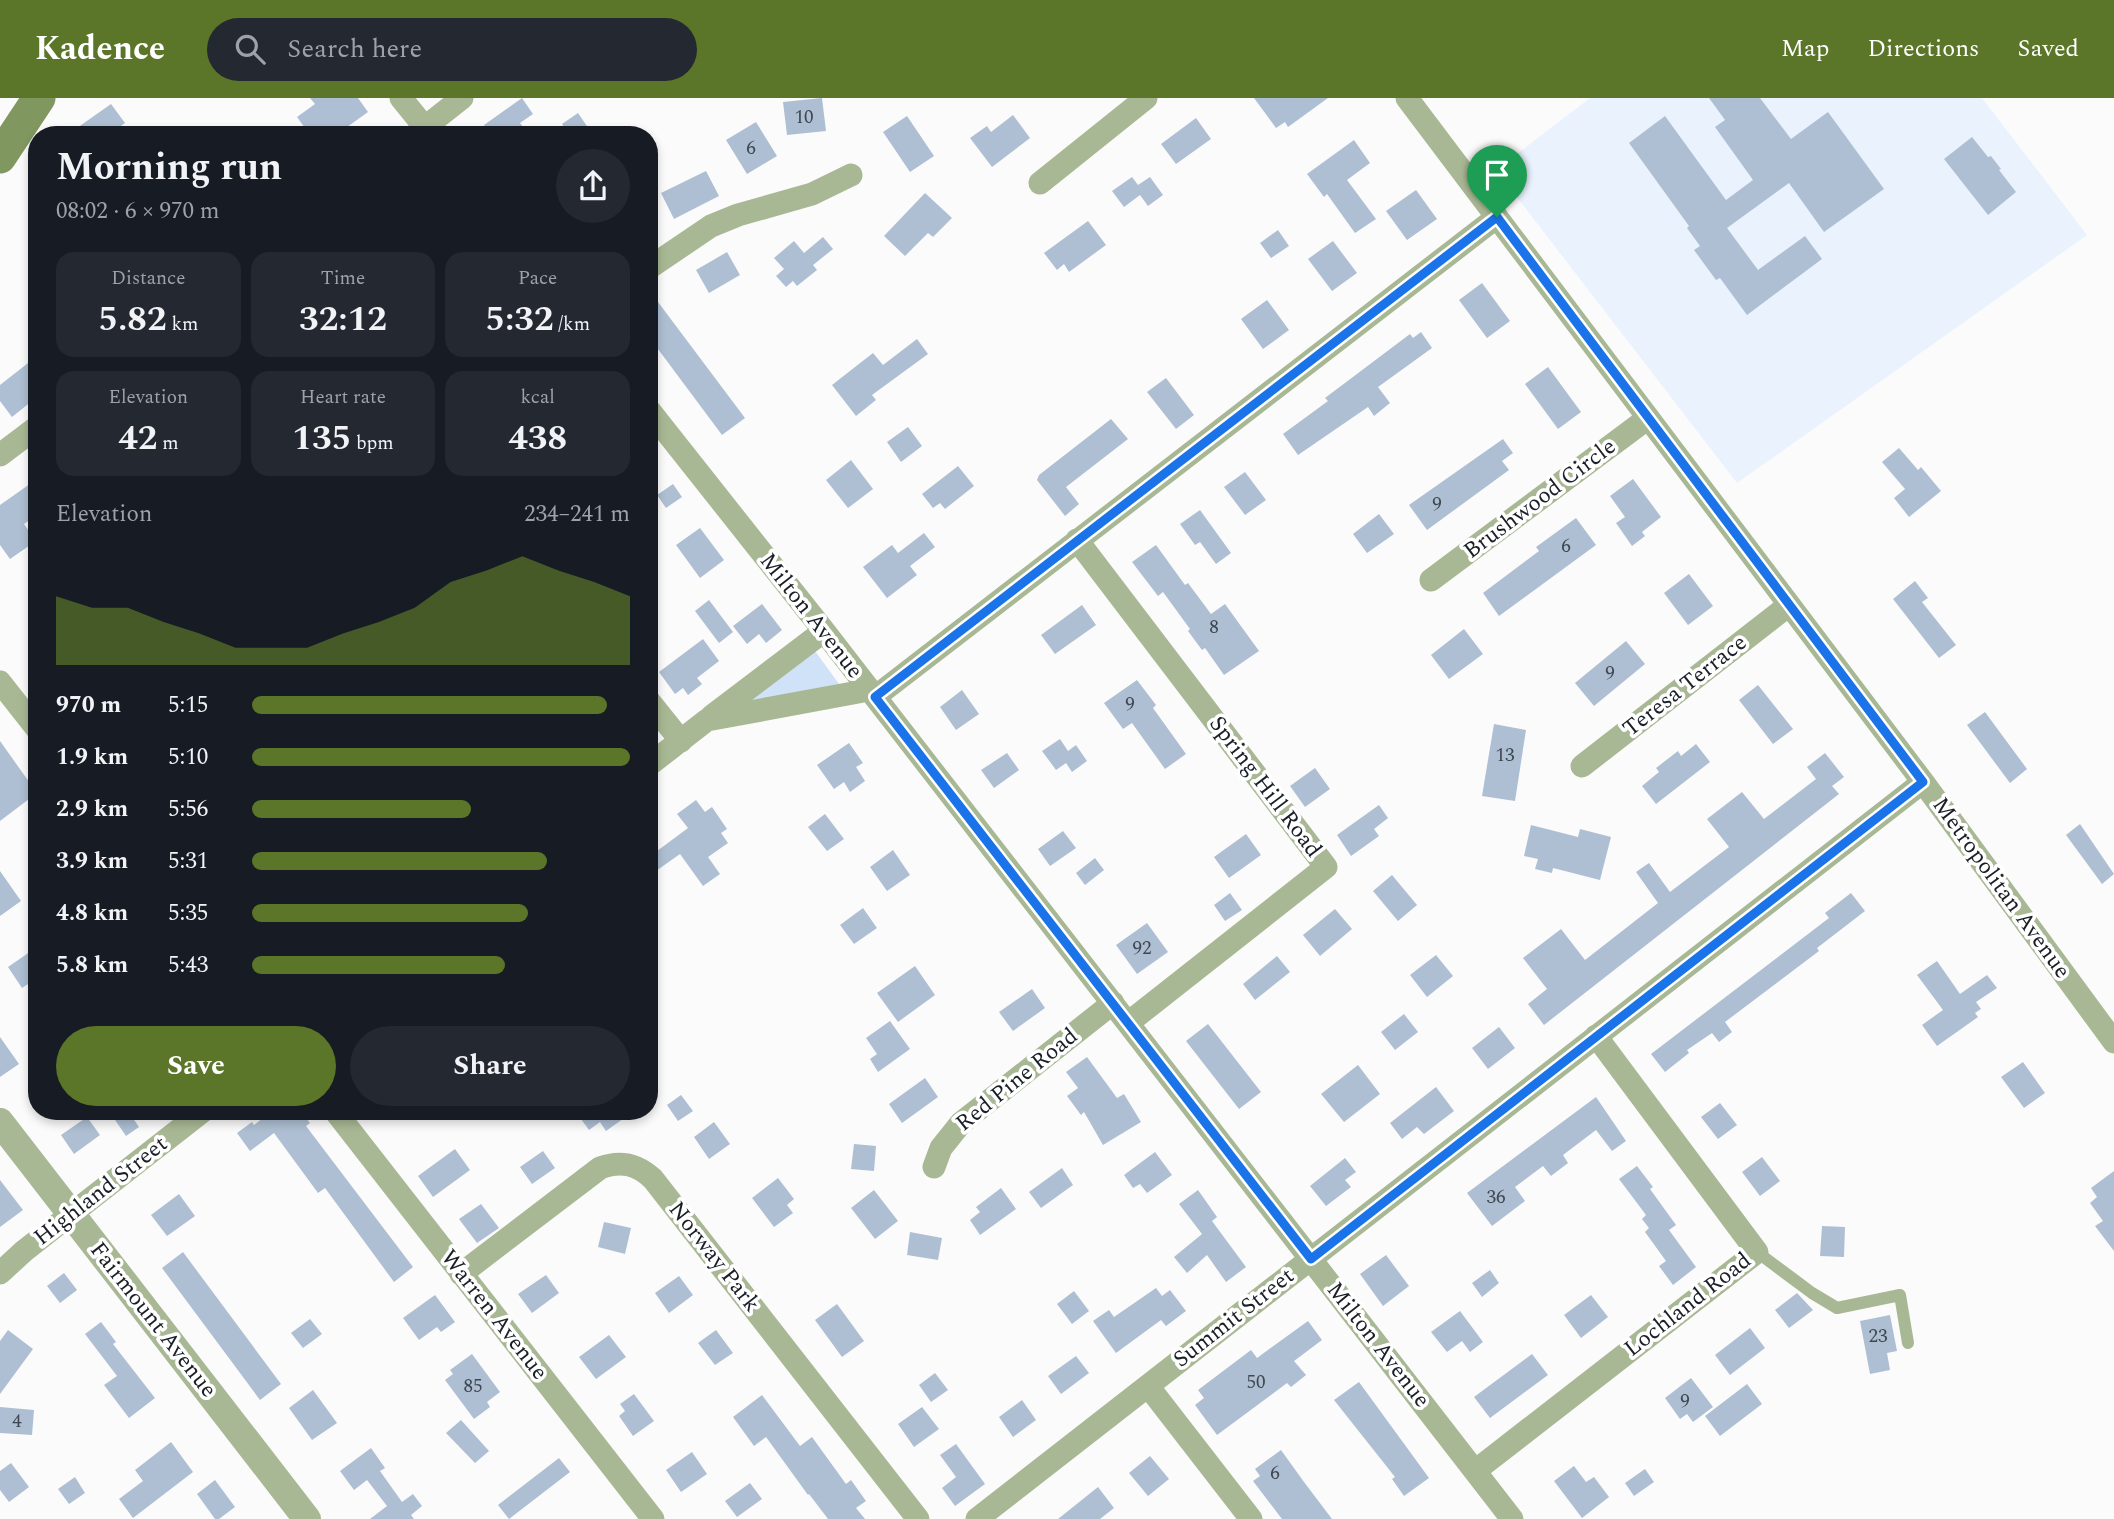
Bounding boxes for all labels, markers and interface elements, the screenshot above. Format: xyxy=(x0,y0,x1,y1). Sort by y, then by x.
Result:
search box xyxy=(207,18,697,81)
text: Kadence xyxy=(35,24,165,74)
text: Search here xyxy=(287,29,422,69)
icon: search xyxy=(231,30,269,68)
text: Map xyxy=(1781,31,1829,67)
text: Directions xyxy=(1867,31,1979,67)
text: Saved xyxy=(2017,31,2079,67)
house number: 10 xyxy=(794,103,814,132)
house number: 6 xyxy=(746,134,756,163)
text: Morning run xyxy=(56,139,282,197)
pin xyxy=(1467,145,1527,217)
button: share xyxy=(556,149,630,223)
icon: arrive xyxy=(1478,156,1516,194)
text: 08:02 · 6 × 970 m xyxy=(56,194,220,229)
text: Distance xyxy=(111,264,185,293)
text: Time xyxy=(321,264,365,293)
text: Pace xyxy=(518,264,557,293)
text: 5.82 xyxy=(98,293,167,346)
text: 32:12 xyxy=(299,293,387,346)
text: 5:32 xyxy=(485,293,554,346)
text: km xyxy=(167,310,198,339)
text: /km xyxy=(554,310,590,339)
text: Elevation xyxy=(109,383,188,412)
text: Heart rate xyxy=(300,383,386,412)
text: kcal xyxy=(521,383,555,412)
text: 42 xyxy=(118,412,157,465)
text: 135 xyxy=(292,412,351,465)
text: 438 xyxy=(508,412,567,465)
text: m xyxy=(157,429,179,458)
text: bpm xyxy=(351,429,394,458)
street label: Brushwood Circle xyxy=(1456,430,1624,568)
house number: 9 xyxy=(1432,490,1442,519)
text: Elevation xyxy=(56,497,152,532)
text: 234–241 m xyxy=(524,497,630,532)
house number: 6 xyxy=(1561,532,1571,561)
street label: Milton Avenue xyxy=(751,545,871,687)
house number: 8 xyxy=(1209,613,1219,642)
street label: Teresa Terrace xyxy=(1615,626,1755,746)
house number: 9 xyxy=(1605,659,1615,688)
text: 970 m xyxy=(56,688,121,723)
text: 5:15 xyxy=(168,688,208,723)
house number: 9 xyxy=(1125,690,1135,719)
street label: Spring Hill Road xyxy=(1200,709,1330,866)
text: 1.9 km xyxy=(56,740,128,775)
text: 5:10 xyxy=(168,740,208,775)
house number: 13 xyxy=(1495,741,1515,770)
street label: Metropolitan Avenue xyxy=(1923,790,2079,986)
text: 2.9 km xyxy=(56,792,128,827)
text: 5:56 xyxy=(168,792,208,827)
text: 3.9 km xyxy=(56,844,128,879)
text: 5:31 xyxy=(168,844,208,879)
text: 4.8 km xyxy=(56,896,128,931)
text: 5:35 xyxy=(168,896,208,931)
house number: 92 xyxy=(1132,934,1152,963)
text: 5.8 km xyxy=(56,948,128,983)
text: 5:43 xyxy=(168,948,208,983)
street label: Red Pine Road xyxy=(948,1019,1086,1140)
button: Save xyxy=(56,1026,336,1106)
button: Share xyxy=(350,1026,630,1106)
street label: Highland Street xyxy=(26,1127,176,1255)
house number: 36 xyxy=(1486,1183,1506,1212)
street label: Norway Park xyxy=(659,1194,769,1320)
street label: Fairmount Avenue xyxy=(81,1235,225,1405)
street label: Warren Avenue xyxy=(432,1242,556,1388)
street label: Lochland Road xyxy=(1617,1244,1759,1366)
street label: Summit Street xyxy=(1166,1259,1302,1377)
street label: Milton Avenue xyxy=(1318,1274,1438,1416)
house number: 23 xyxy=(1868,1322,1888,1351)
house number: 50 xyxy=(1246,1368,1266,1397)
house number: 85 xyxy=(463,1372,483,1401)
house number: 9 xyxy=(1680,1387,1690,1416)
house number: 4 xyxy=(12,1407,22,1436)
house number: 6 xyxy=(1270,1459,1280,1488)

